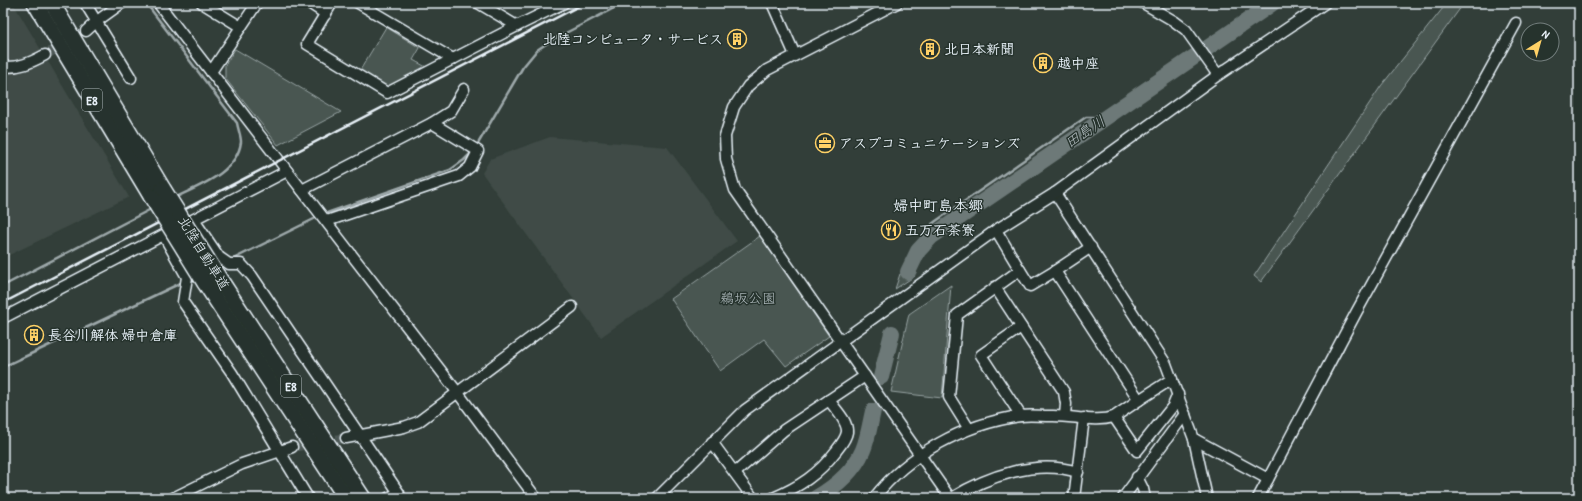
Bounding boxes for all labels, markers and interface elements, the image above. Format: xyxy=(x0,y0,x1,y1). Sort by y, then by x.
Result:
north arrow xyxy=(1520,22,1560,62)
text: N xyxy=(1539,27,1553,41)
building icon: 北陸コンピュータ・サービス xyxy=(726,28,748,50)
place label: 北陸コンピュータ・サービス xyxy=(542,29,723,48)
building icon: 北日本新聞 xyxy=(919,38,941,60)
place label: 北日本新聞 xyxy=(944,39,1014,58)
building icon: 越中座 xyxy=(1032,52,1054,74)
place label: 越中座 xyxy=(1057,53,1099,72)
road number: E8 xyxy=(82,89,102,111)
water label: 田島川 xyxy=(1060,110,1109,153)
office icon: アスプコミュニケーションズ xyxy=(814,132,836,154)
place label: アスプコミュニケーションズ xyxy=(839,133,1020,152)
district label: 婦中町島本郷 xyxy=(893,195,983,216)
street label: 北陸自動車道 xyxy=(174,212,235,293)
restaurant icon: 五万石茶寮 xyxy=(880,219,902,241)
place label: 五万石茶寮 xyxy=(905,220,975,239)
park label: 鵜坂公園 xyxy=(720,288,776,307)
building icon: 長谷川解体 婦中倉庫 xyxy=(23,324,45,346)
place label: 長谷川解体 婦中倉庫 xyxy=(48,325,177,344)
road number: E8 xyxy=(281,375,301,397)

